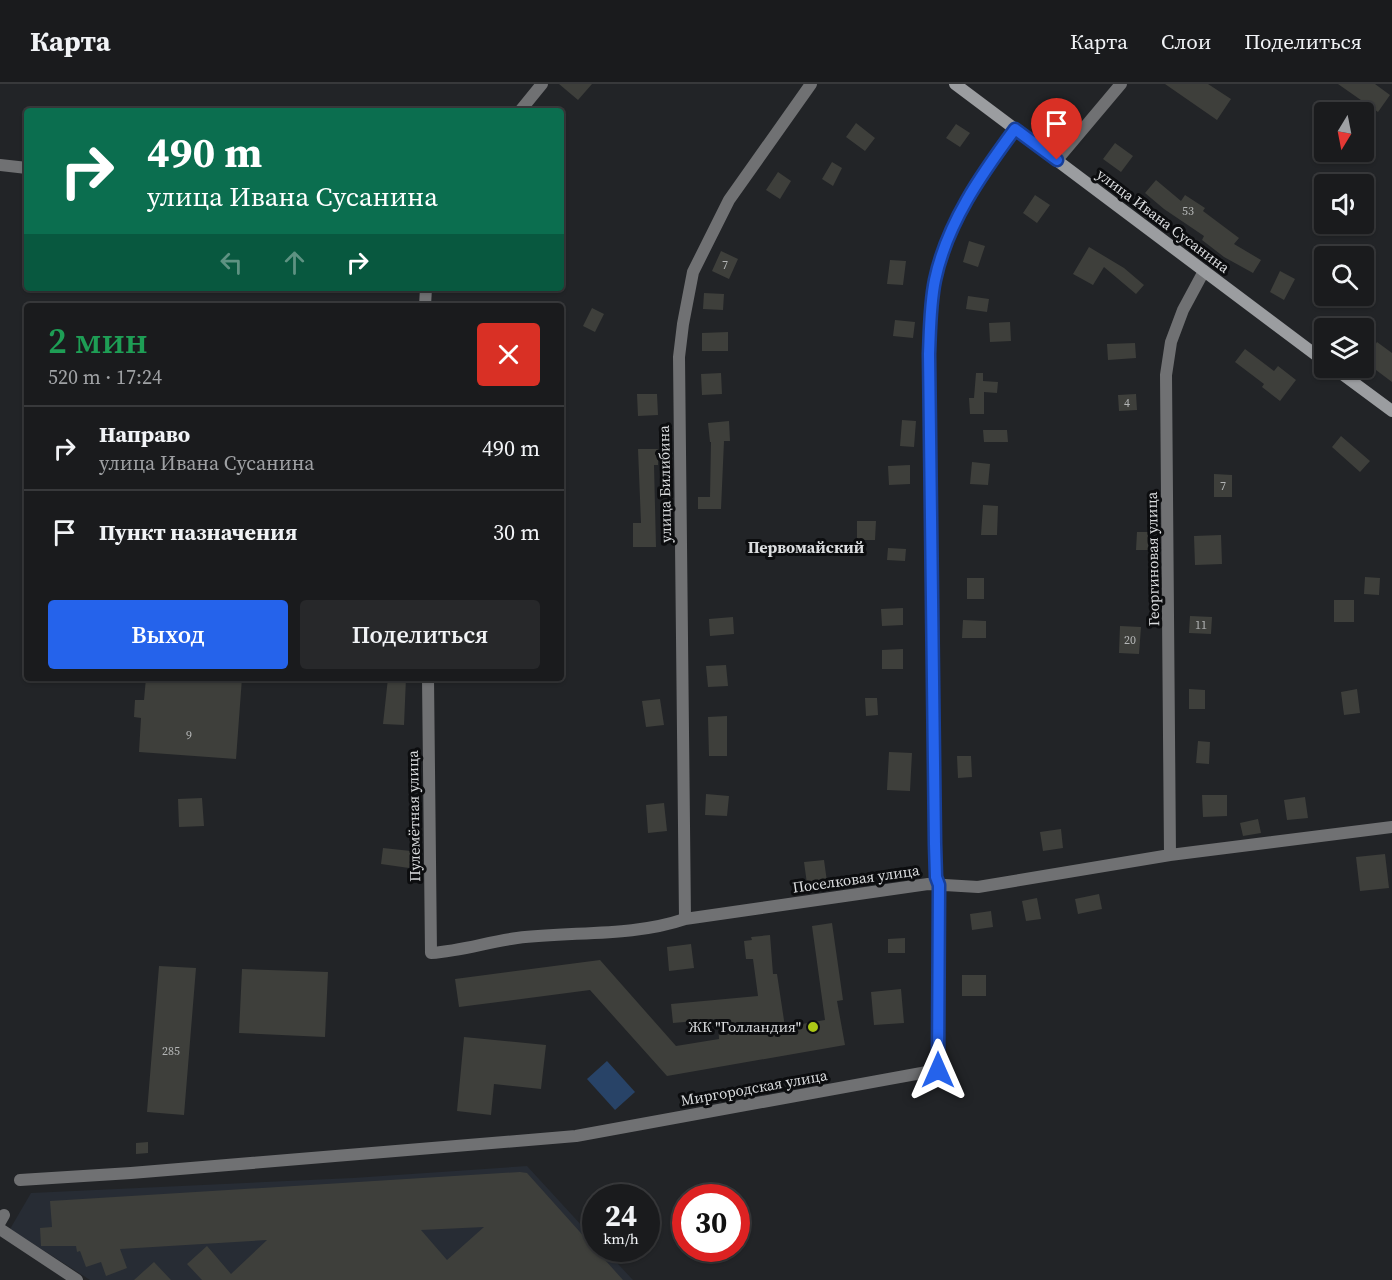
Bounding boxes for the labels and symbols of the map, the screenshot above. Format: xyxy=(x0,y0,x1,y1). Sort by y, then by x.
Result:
pin xyxy=(1031,98,1082,160)
north arrow xyxy=(1314,102,1374,162)
street label: улица Ивана Сусанина xyxy=(1092,164,1234,278)
house number: 53 xyxy=(1182,203,1194,219)
house number: 7 xyxy=(722,257,728,273)
house number: 4 xyxy=(1124,395,1130,411)
street label: улица Билибина xyxy=(653,425,676,543)
house number: 7 xyxy=(1220,478,1226,494)
street label: Георгиновая улица xyxy=(1141,491,1164,627)
district label: Первомайский xyxy=(748,536,865,558)
house number: 11 xyxy=(1195,617,1207,633)
house number: 20 xyxy=(1124,632,1136,648)
house number: 9 xyxy=(186,727,192,743)
street label: Пулемётная улица xyxy=(402,750,425,882)
street label: Поселковая улица xyxy=(791,859,921,898)
place label: ЖК "Голландия" xyxy=(688,1016,801,1037)
marker: ЖК "Голландия" xyxy=(806,1020,820,1034)
position arrow xyxy=(906,1038,970,1102)
house number: 285 xyxy=(162,1043,180,1059)
street label: Миргородская улица xyxy=(679,1064,829,1111)
speed limit sign: 30 xyxy=(672,1184,750,1262)

